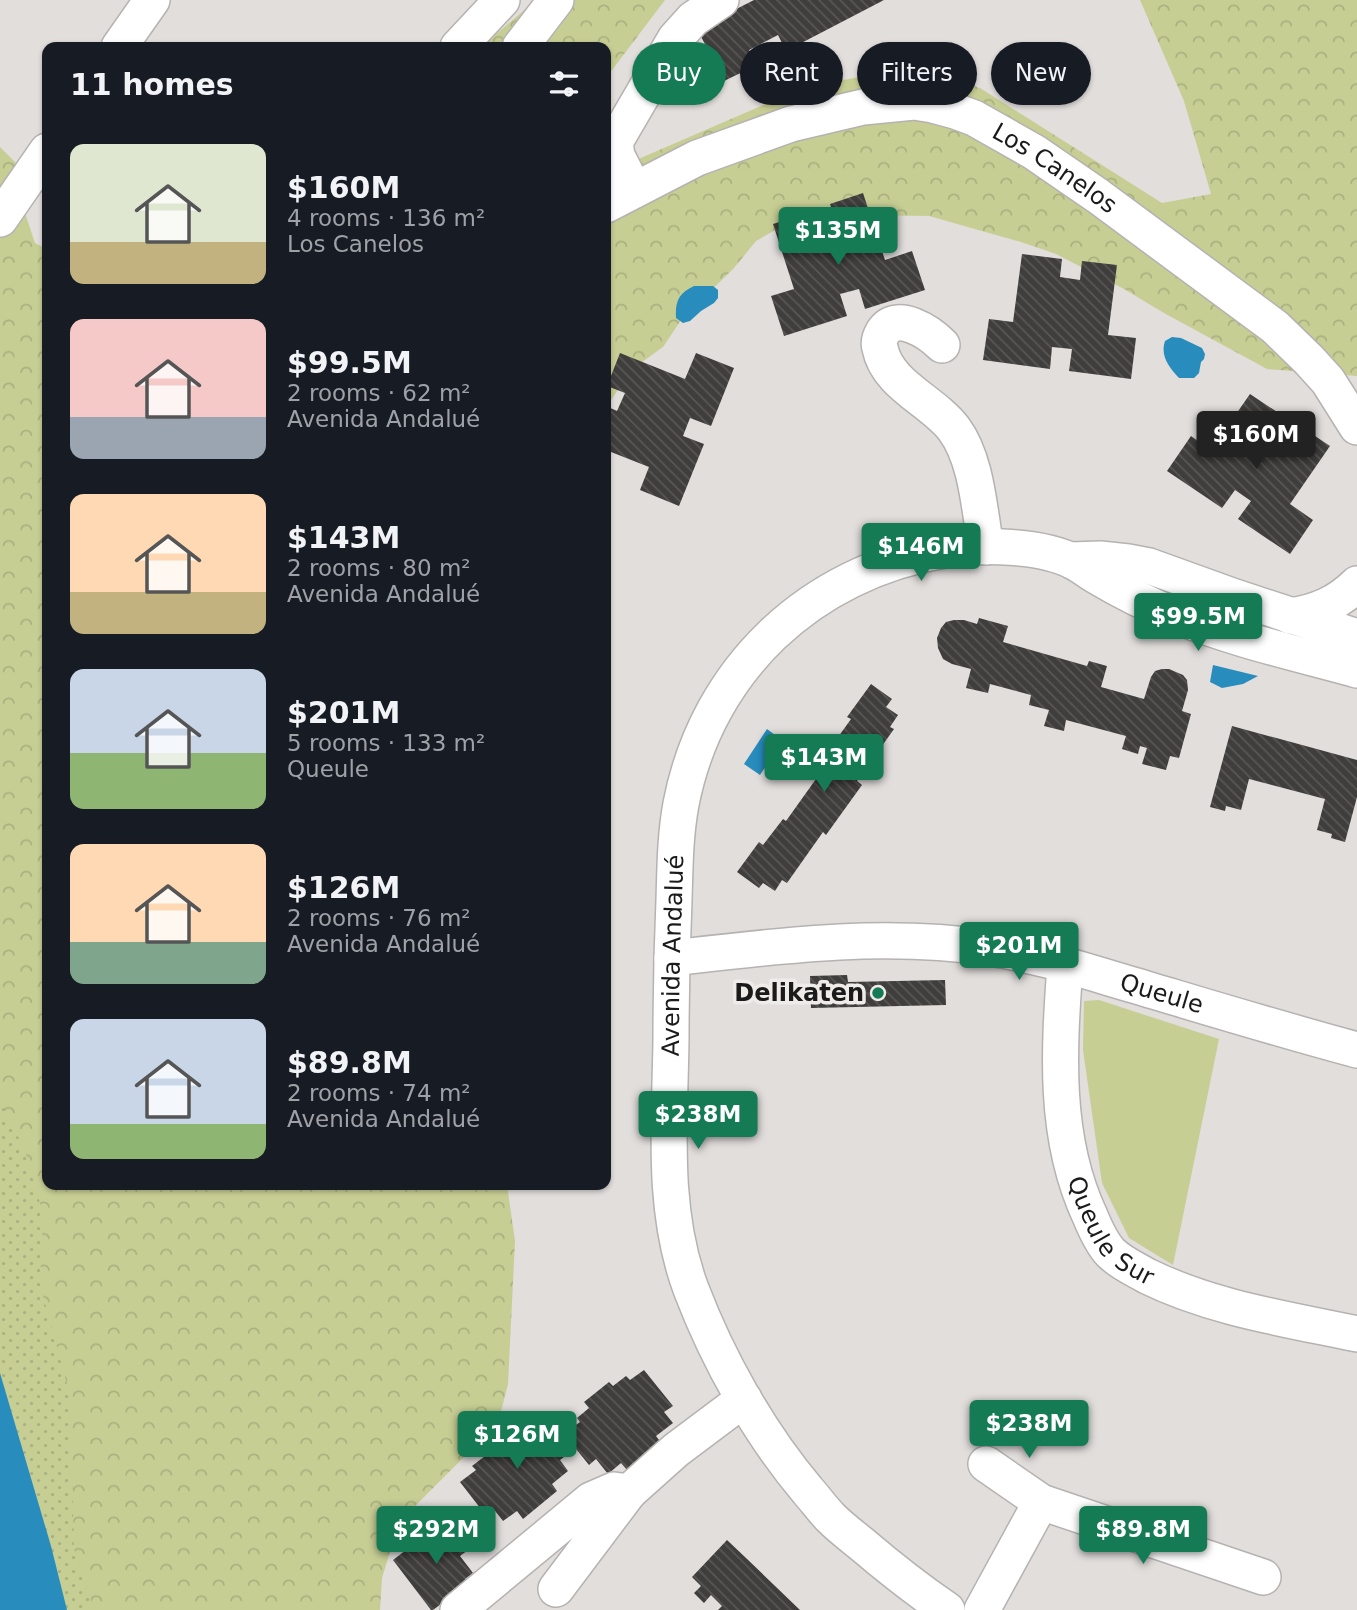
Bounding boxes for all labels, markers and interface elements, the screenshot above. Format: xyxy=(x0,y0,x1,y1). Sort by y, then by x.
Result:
chip: Buy xyxy=(632,42,726,105)
chip: Rent xyxy=(740,42,843,105)
chip: Filters xyxy=(857,42,977,105)
chip: New xyxy=(991,42,1091,105)
icon: filters xyxy=(545,65,583,103)
text: 11 homes xyxy=(70,67,234,102)
street label: Los Canelos xyxy=(988,117,1122,219)
text: $160M xyxy=(287,170,400,205)
icon: home xyxy=(126,172,210,256)
text: 4 rooms · 136 m² xyxy=(287,205,485,231)
pin: $135M xyxy=(789,208,887,267)
text: $135M xyxy=(795,217,881,243)
text: Los Canelos xyxy=(287,231,424,257)
text: $99.5M xyxy=(287,345,412,380)
icon: home xyxy=(126,347,210,431)
text: 2 rooms · 62 m² xyxy=(287,380,471,406)
text: Avenida Andalué xyxy=(287,406,480,432)
pin: $160M xyxy=(1207,412,1305,471)
text: $160M xyxy=(1213,421,1299,447)
text: $143M xyxy=(287,520,400,555)
icon: home xyxy=(126,522,210,606)
pin: $146M xyxy=(872,524,970,583)
text: $146M xyxy=(878,533,964,559)
text: 2 rooms · 80 m² xyxy=(287,555,471,581)
text: Avenida Andalué xyxy=(287,581,480,607)
pin: $99.5M xyxy=(1141,594,1255,653)
text: $99.5M xyxy=(1150,603,1246,629)
text: $201M xyxy=(287,695,400,730)
icon: home xyxy=(126,697,210,781)
text: 5 rooms · 133 m² xyxy=(287,730,485,756)
pin: $143M xyxy=(775,734,873,794)
text: $143M xyxy=(781,744,867,770)
text: Queule xyxy=(287,756,369,782)
street label: Avenida Andalué xyxy=(657,854,689,1057)
text: $126M xyxy=(287,870,400,905)
icon: home xyxy=(126,872,210,956)
text: 2 rooms · 76 m² xyxy=(287,905,471,931)
pin: $201M xyxy=(970,922,1068,982)
text: Avenida Andalué xyxy=(287,931,480,957)
text: $201M xyxy=(976,932,1062,958)
street label: Queule xyxy=(1117,968,1207,1019)
place label: Delikaten xyxy=(734,979,864,1007)
marker: Delikaten xyxy=(870,985,886,1001)
text: $89.8M xyxy=(287,1045,412,1080)
icon: home xyxy=(126,1047,210,1131)
text: 2 rooms · 74 m² xyxy=(287,1080,471,1106)
pin: $238M xyxy=(649,1092,747,1151)
text: $238M xyxy=(655,1101,741,1127)
text: Avenida Andalué xyxy=(287,1106,480,1132)
street label: Queule Sur xyxy=(1062,1172,1159,1291)
pin: $238M xyxy=(980,1400,1078,1460)
text: $238M xyxy=(986,1410,1072,1436)
pin: $126M xyxy=(468,1412,566,1471)
text: $126M xyxy=(474,1421,560,1447)
pin: $292M xyxy=(387,1506,485,1566)
pin: $89.8M xyxy=(1086,1506,1200,1566)
text: $292M xyxy=(393,1516,479,1542)
text: $89.8M xyxy=(1095,1516,1191,1542)

